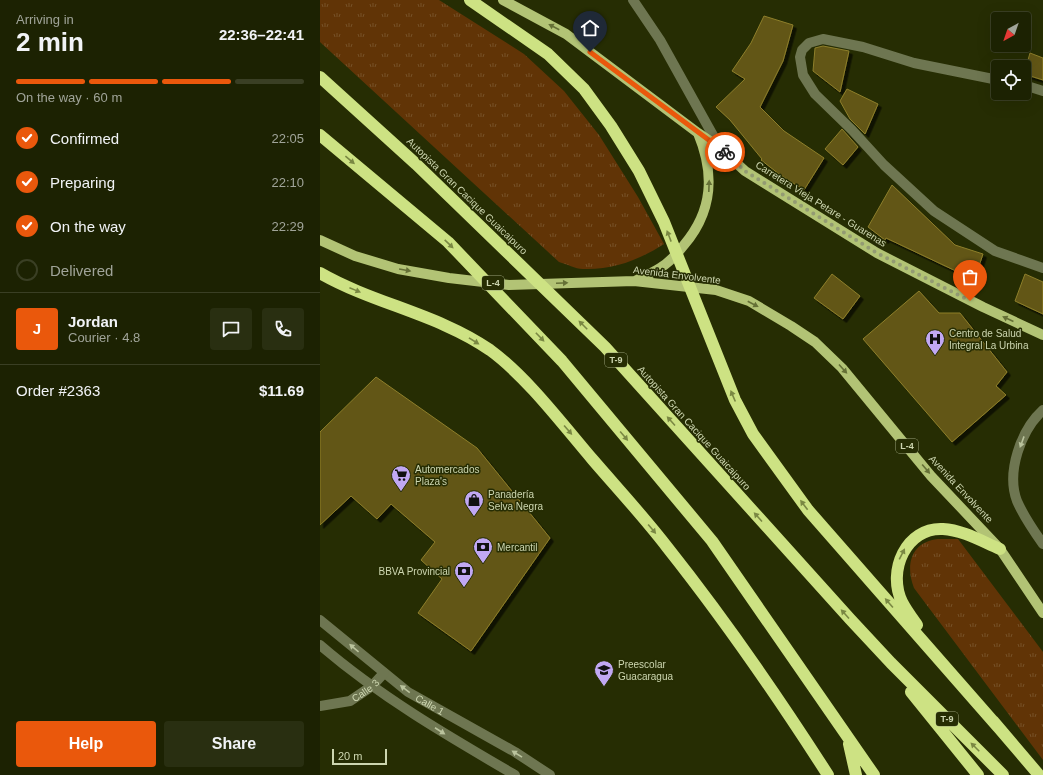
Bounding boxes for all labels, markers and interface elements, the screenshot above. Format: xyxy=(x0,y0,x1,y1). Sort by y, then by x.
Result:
pin xyxy=(573,11,607,52)
text: Arriving in xyxy=(16,12,74,27)
north arrow xyxy=(991,12,1031,52)
map controls xyxy=(991,12,1031,100)
icon: home xyxy=(579,17,601,39)
one-way arrow xyxy=(548,24,560,31)
text: 22:36–22:41 xyxy=(219,26,304,43)
text: 2 min xyxy=(16,27,84,57)
button: locate xyxy=(991,60,1031,100)
text: On the way · 60 m xyxy=(16,90,122,105)
icon: check xyxy=(16,127,38,149)
text: Confirmed xyxy=(50,130,119,147)
text: 22:05 xyxy=(271,131,304,146)
courier xyxy=(705,132,745,172)
street label: Autopista Gran Cacique Guaicaipuro xyxy=(405,135,530,257)
icon: bike xyxy=(714,141,736,163)
one-way arrow xyxy=(345,155,355,164)
street label: Carretera Vieja Petare - Guarenas xyxy=(754,159,888,249)
icon: check xyxy=(16,171,38,193)
text: Preparing xyxy=(50,174,115,191)
text: 22:10 xyxy=(271,175,304,190)
one-way arrow xyxy=(705,180,712,192)
icon: check xyxy=(16,215,38,237)
text: On the way xyxy=(50,218,126,235)
text: 22:29 xyxy=(271,219,304,234)
one-way arrow xyxy=(666,230,672,242)
one-way arrow xyxy=(444,239,454,249)
pin xyxy=(953,260,987,301)
text: Delivered xyxy=(50,262,113,279)
street label: Avenida Envolvente xyxy=(633,264,722,286)
icon: bag xyxy=(959,266,981,288)
one-way arrow xyxy=(399,268,411,274)
road number: L-4 xyxy=(482,276,504,290)
one-way arrow xyxy=(556,280,569,286)
one-way arrow xyxy=(349,287,361,293)
one-way arrow xyxy=(747,301,759,307)
button: chat xyxy=(210,308,252,350)
button: phone xyxy=(262,308,304,350)
text: Jordan xyxy=(68,313,118,330)
one-way arrow xyxy=(1002,316,1013,322)
text: J xyxy=(33,320,41,337)
one-way arrow xyxy=(578,321,588,330)
hospital icon: Centro de Salud Integral La Urbina xyxy=(924,328,946,356)
place label: Centro de Salud Integral La Urbina xyxy=(949,328,1029,351)
text: Courier · 4.8 xyxy=(68,330,140,345)
one-way arrow xyxy=(535,332,544,342)
one-way arrow xyxy=(468,337,480,344)
road number: T-9 xyxy=(605,353,627,367)
street label: Autopista Gran Cacique Guaicaipuro xyxy=(635,364,753,493)
one-way arrow xyxy=(838,364,847,374)
text: Order #2363 xyxy=(16,382,100,399)
text: $11.69 xyxy=(259,382,304,399)
one-way arrow xyxy=(730,390,737,402)
one-way arrow xyxy=(666,416,676,426)
one-way arrow xyxy=(563,425,572,435)
one-way arrow xyxy=(620,430,629,441)
one-way arrow xyxy=(1018,437,1024,449)
road number: L-4 xyxy=(896,439,918,453)
street label: Avenida Envolvente xyxy=(927,453,995,525)
supermarket icon: Automercados Plaza's xyxy=(390,464,412,492)
place label: Automercados Plaza's xyxy=(415,464,479,487)
one-way arrow xyxy=(921,464,930,475)
shop icon: Panadería Selva Negra xyxy=(463,489,485,517)
place label: Panadería Selva Negra xyxy=(488,489,543,512)
one-way arrow xyxy=(799,499,808,510)
one-way arrow xyxy=(754,513,763,522)
one-way arrow xyxy=(648,523,657,534)
bank icon: Mercantil xyxy=(472,536,494,564)
place label: Mercantil xyxy=(497,542,538,553)
one-way arrow xyxy=(899,548,906,560)
bank icon: BBVA Provincial xyxy=(453,560,475,588)
place label: BBVA Provincial xyxy=(378,566,450,577)
one-way arrow xyxy=(884,598,894,608)
one-way arrow xyxy=(841,609,850,619)
one-way arrow xyxy=(349,644,359,653)
school or university icon: Preescolar Guacaragua xyxy=(593,659,615,687)
place label: Preescolar Guacaragua xyxy=(618,659,673,682)
street label: Calle 3 xyxy=(349,676,381,704)
one-way arrow xyxy=(399,685,410,693)
street label: Calle 1 xyxy=(414,692,447,717)
road number: T-9 xyxy=(936,712,958,726)
button: Help xyxy=(16,721,156,767)
button: Share xyxy=(164,721,304,767)
one-way arrow xyxy=(435,727,445,735)
one-way arrow xyxy=(970,742,980,752)
scale bar xyxy=(332,747,387,766)
text: 20 m xyxy=(338,750,362,762)
one-way arrow xyxy=(511,750,523,757)

